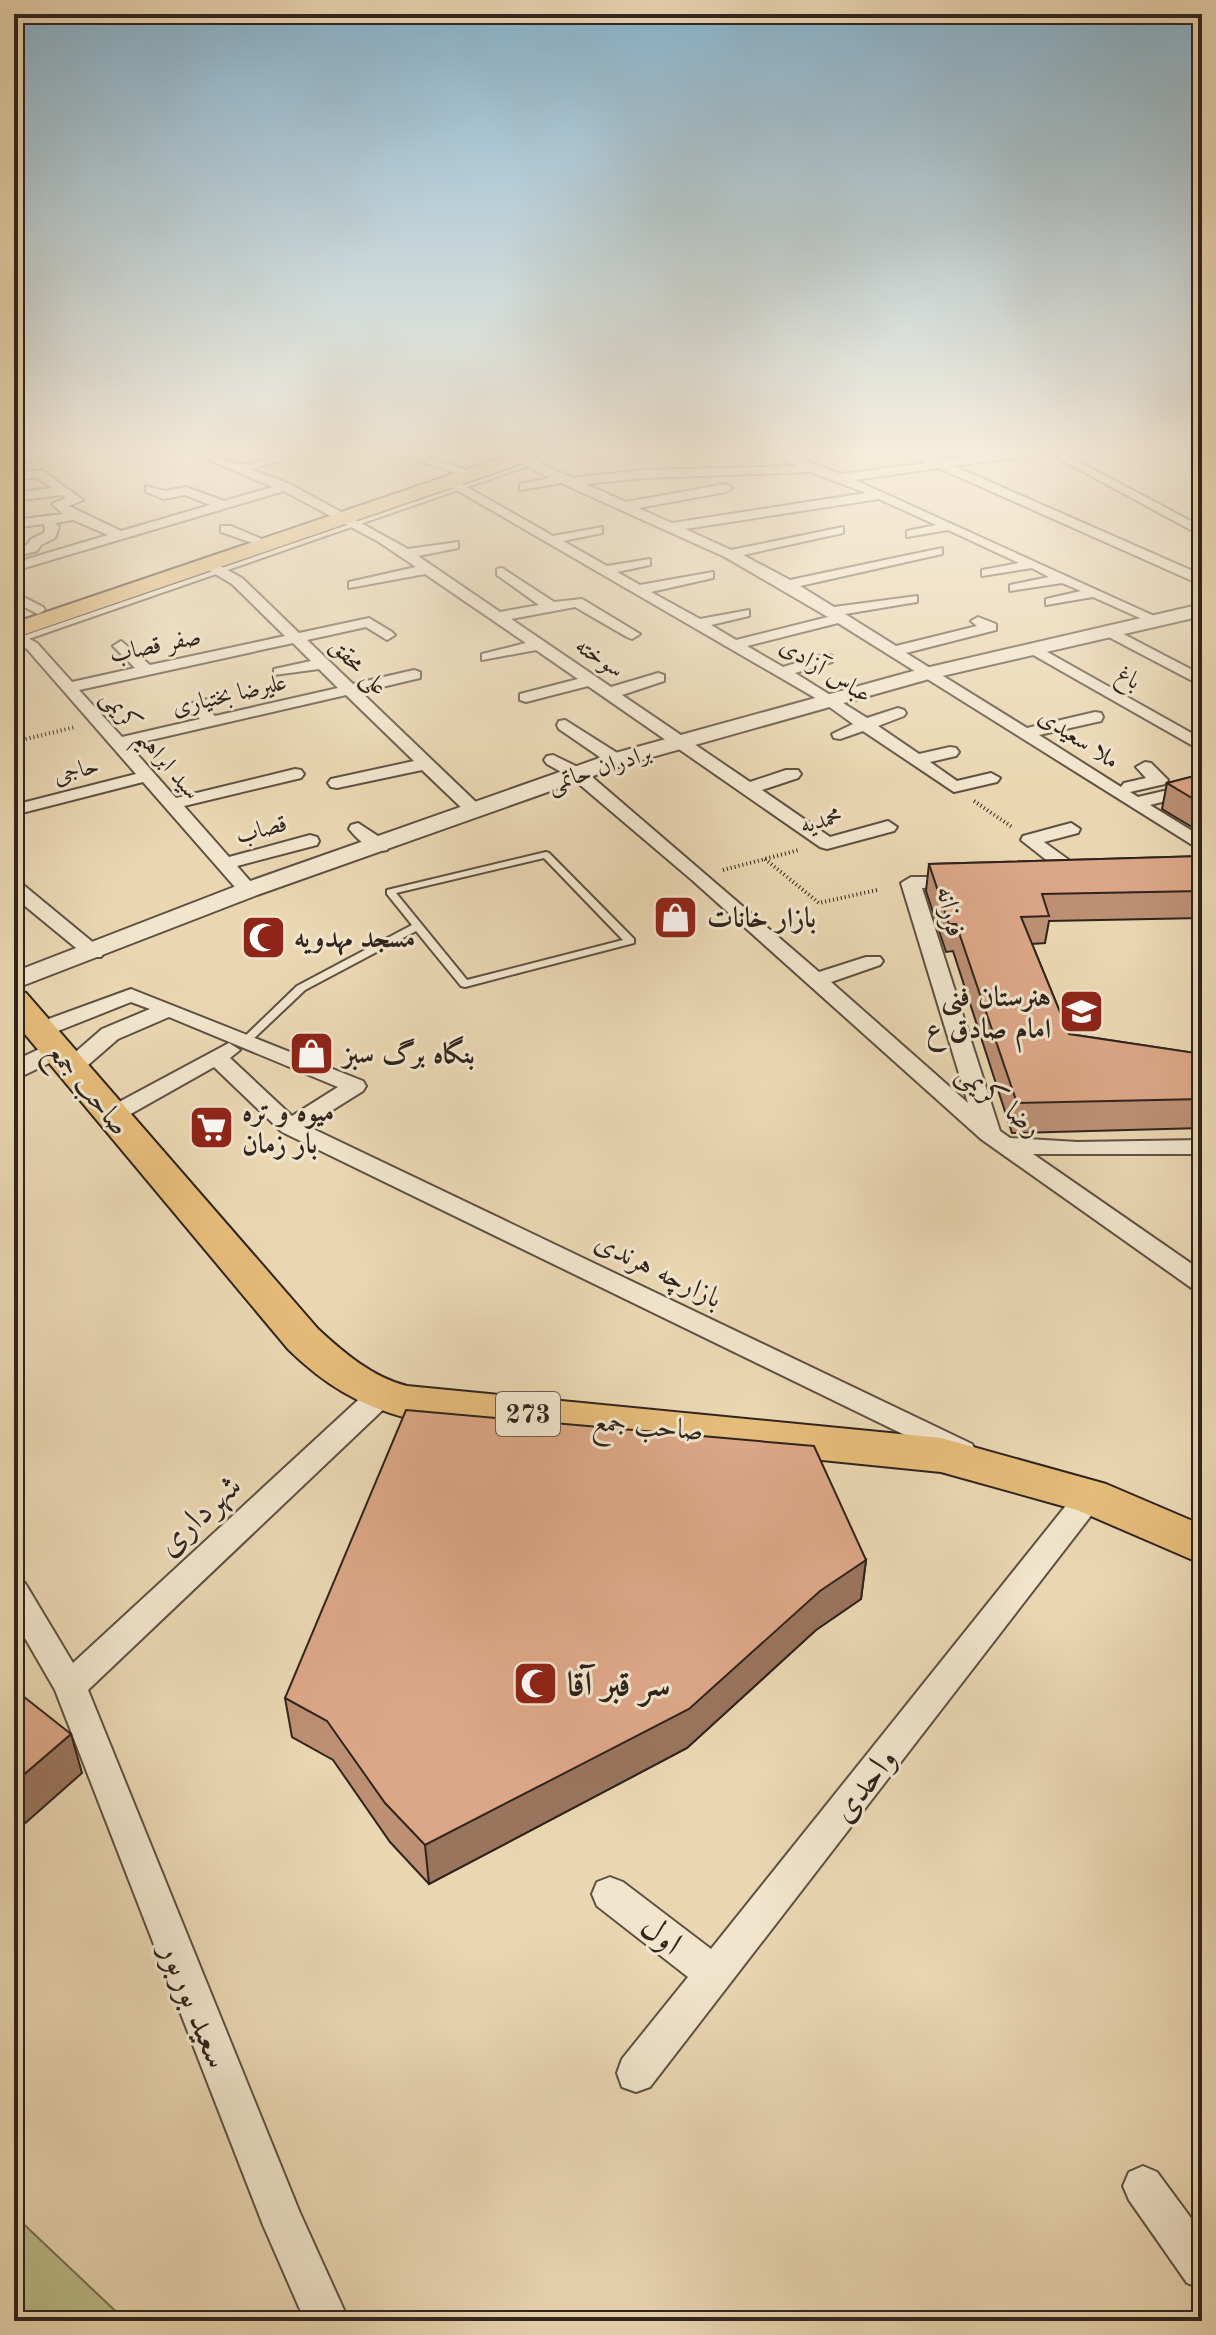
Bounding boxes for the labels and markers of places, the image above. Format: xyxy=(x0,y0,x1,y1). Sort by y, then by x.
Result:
shop icon: بازار خانات xyxy=(652,893,700,941)
place label: بازار خانات xyxy=(707,905,816,934)
mosque icon: مسجد مهدویه xyxy=(239,913,287,961)
place label: مسجد مهدویه xyxy=(294,926,415,956)
place label: هنرستان فنی امام صادق ع xyxy=(926,984,1051,1053)
school or university icon: هنرستان فنی امام صادق ع xyxy=(1058,988,1106,1036)
shop icon: بنگاه برگ سبز xyxy=(288,1029,336,1077)
place label: بنگاه برگ سبز xyxy=(340,1035,475,1071)
place label: میوه و تره بار زمان xyxy=(242,1100,334,1160)
supermarket icon: میوه و تره بار زمان xyxy=(187,1103,235,1151)
mosque icon: سر قبر آقا xyxy=(512,1659,560,1707)
place label: سر قبر آقا xyxy=(567,1663,670,1707)

